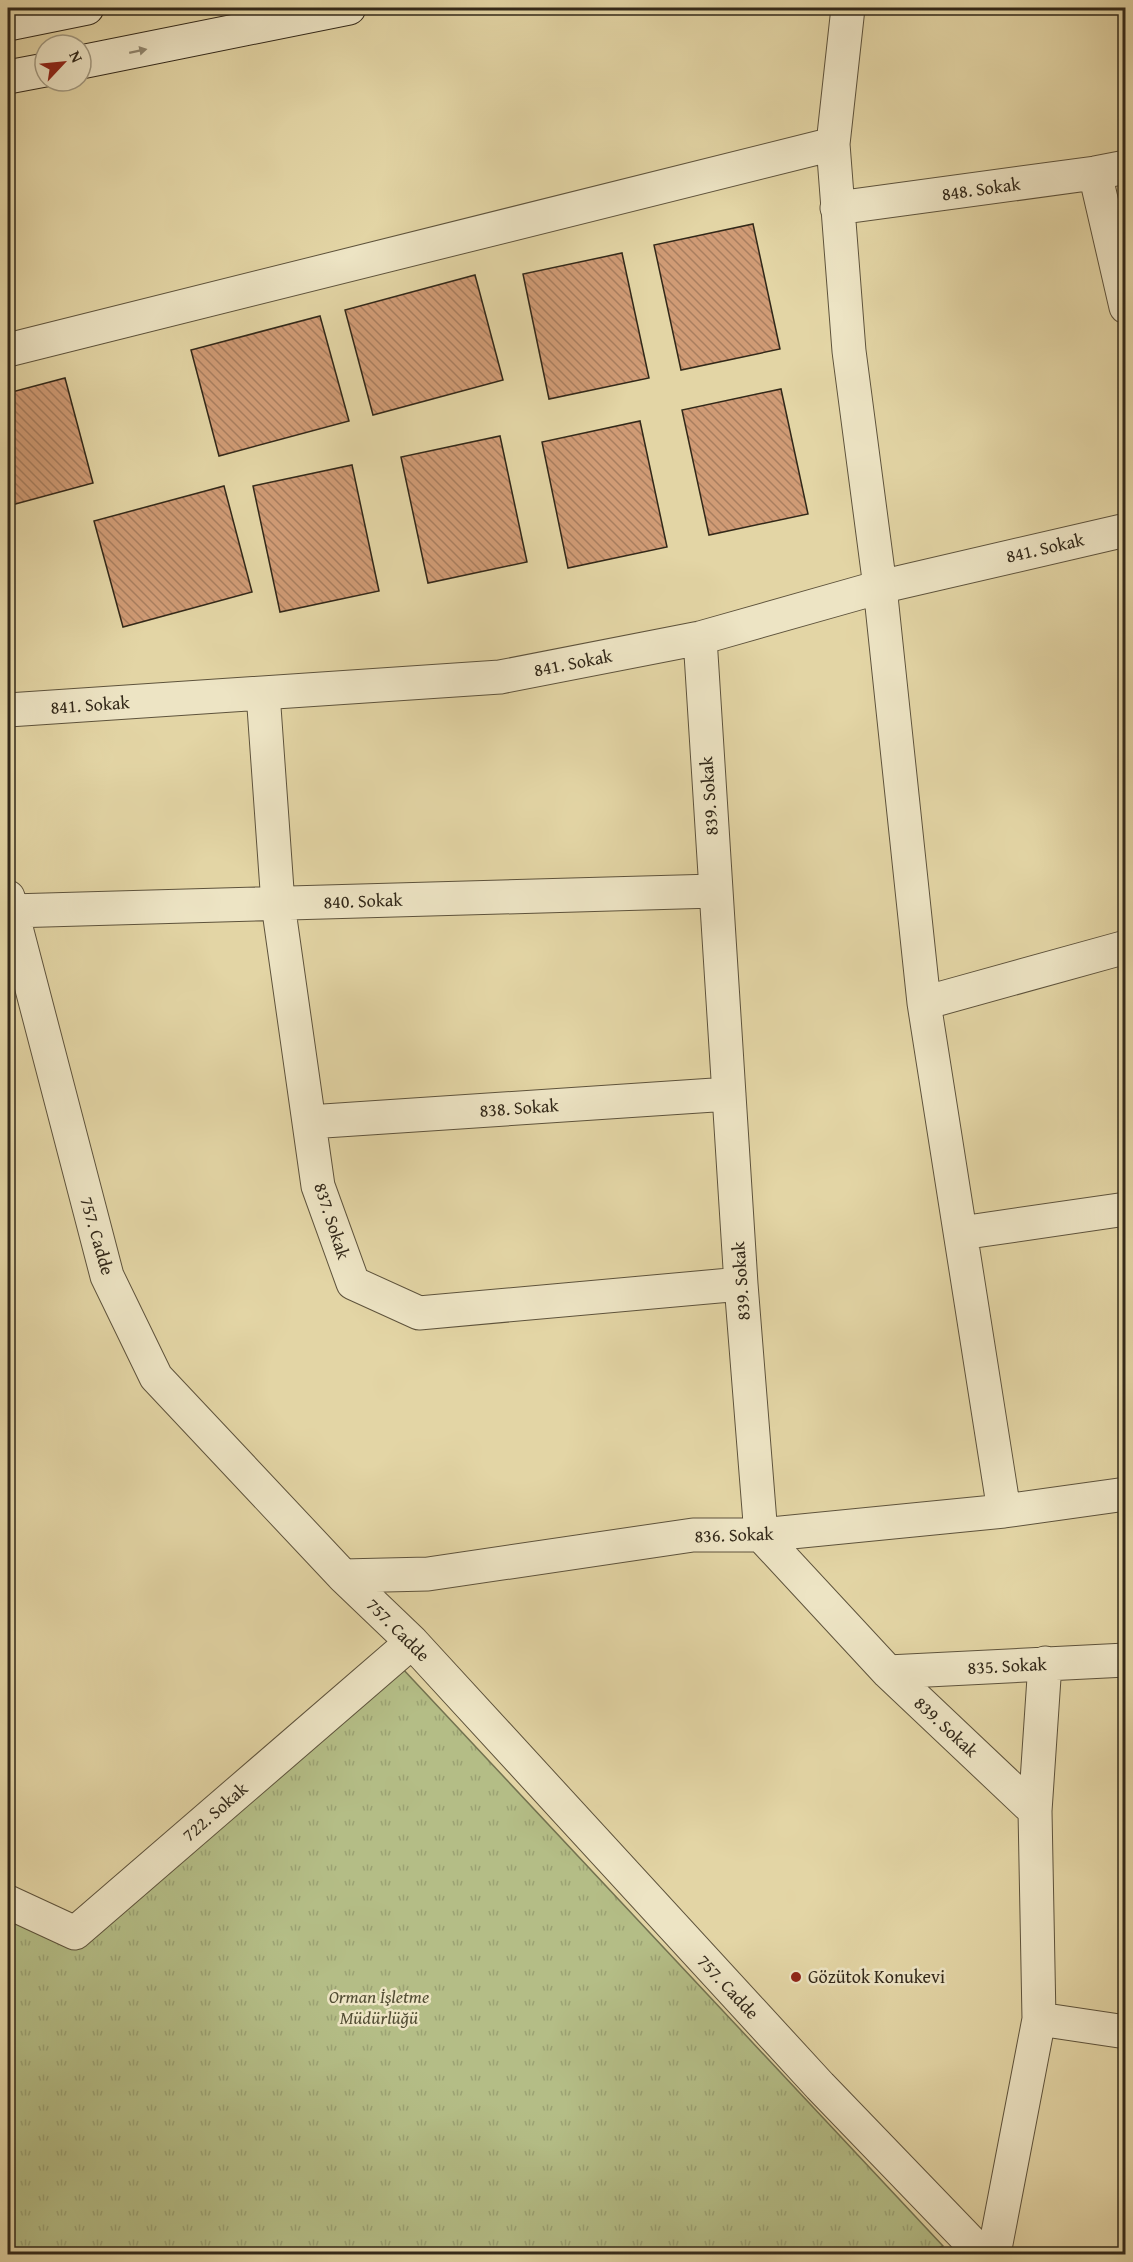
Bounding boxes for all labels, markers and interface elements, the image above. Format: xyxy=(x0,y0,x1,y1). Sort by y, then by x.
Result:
north arrow xyxy=(33,33,93,93)
one-way arrow xyxy=(129,45,148,55)
text: N xyxy=(63,46,90,67)
street label: 848. Sokak xyxy=(940,170,1023,207)
street label: 841. Sokak xyxy=(1003,525,1087,570)
street label: 841. Sokak xyxy=(532,642,615,683)
street label: 841. Sokak xyxy=(50,688,131,721)
street label: 839. Sokak xyxy=(692,755,725,836)
street label: 840. Sokak xyxy=(323,886,404,915)
street label: 838. Sokak xyxy=(479,1091,560,1124)
street label: 837. Sokak xyxy=(307,1179,358,1263)
street label: 757. Cadde xyxy=(73,1194,122,1278)
street label: 839. Sokak xyxy=(724,1240,757,1321)
street label: 836. Sokak xyxy=(694,1520,775,1549)
street label: 757. Cadde xyxy=(360,1592,436,1668)
street label: 835. Sokak xyxy=(967,1650,1048,1681)
street label: 839. Sokak xyxy=(908,1690,985,1764)
street label: 722. Sokak xyxy=(176,1775,254,1848)
street label: 757. Cadde xyxy=(691,1948,766,2025)
place label: Gözütok Konukevi xyxy=(808,1963,945,1990)
marker: Gözütok Konukevi xyxy=(789,1970,803,1984)
park label: Orman İşletme Müdürlüğü xyxy=(329,1983,429,2031)

